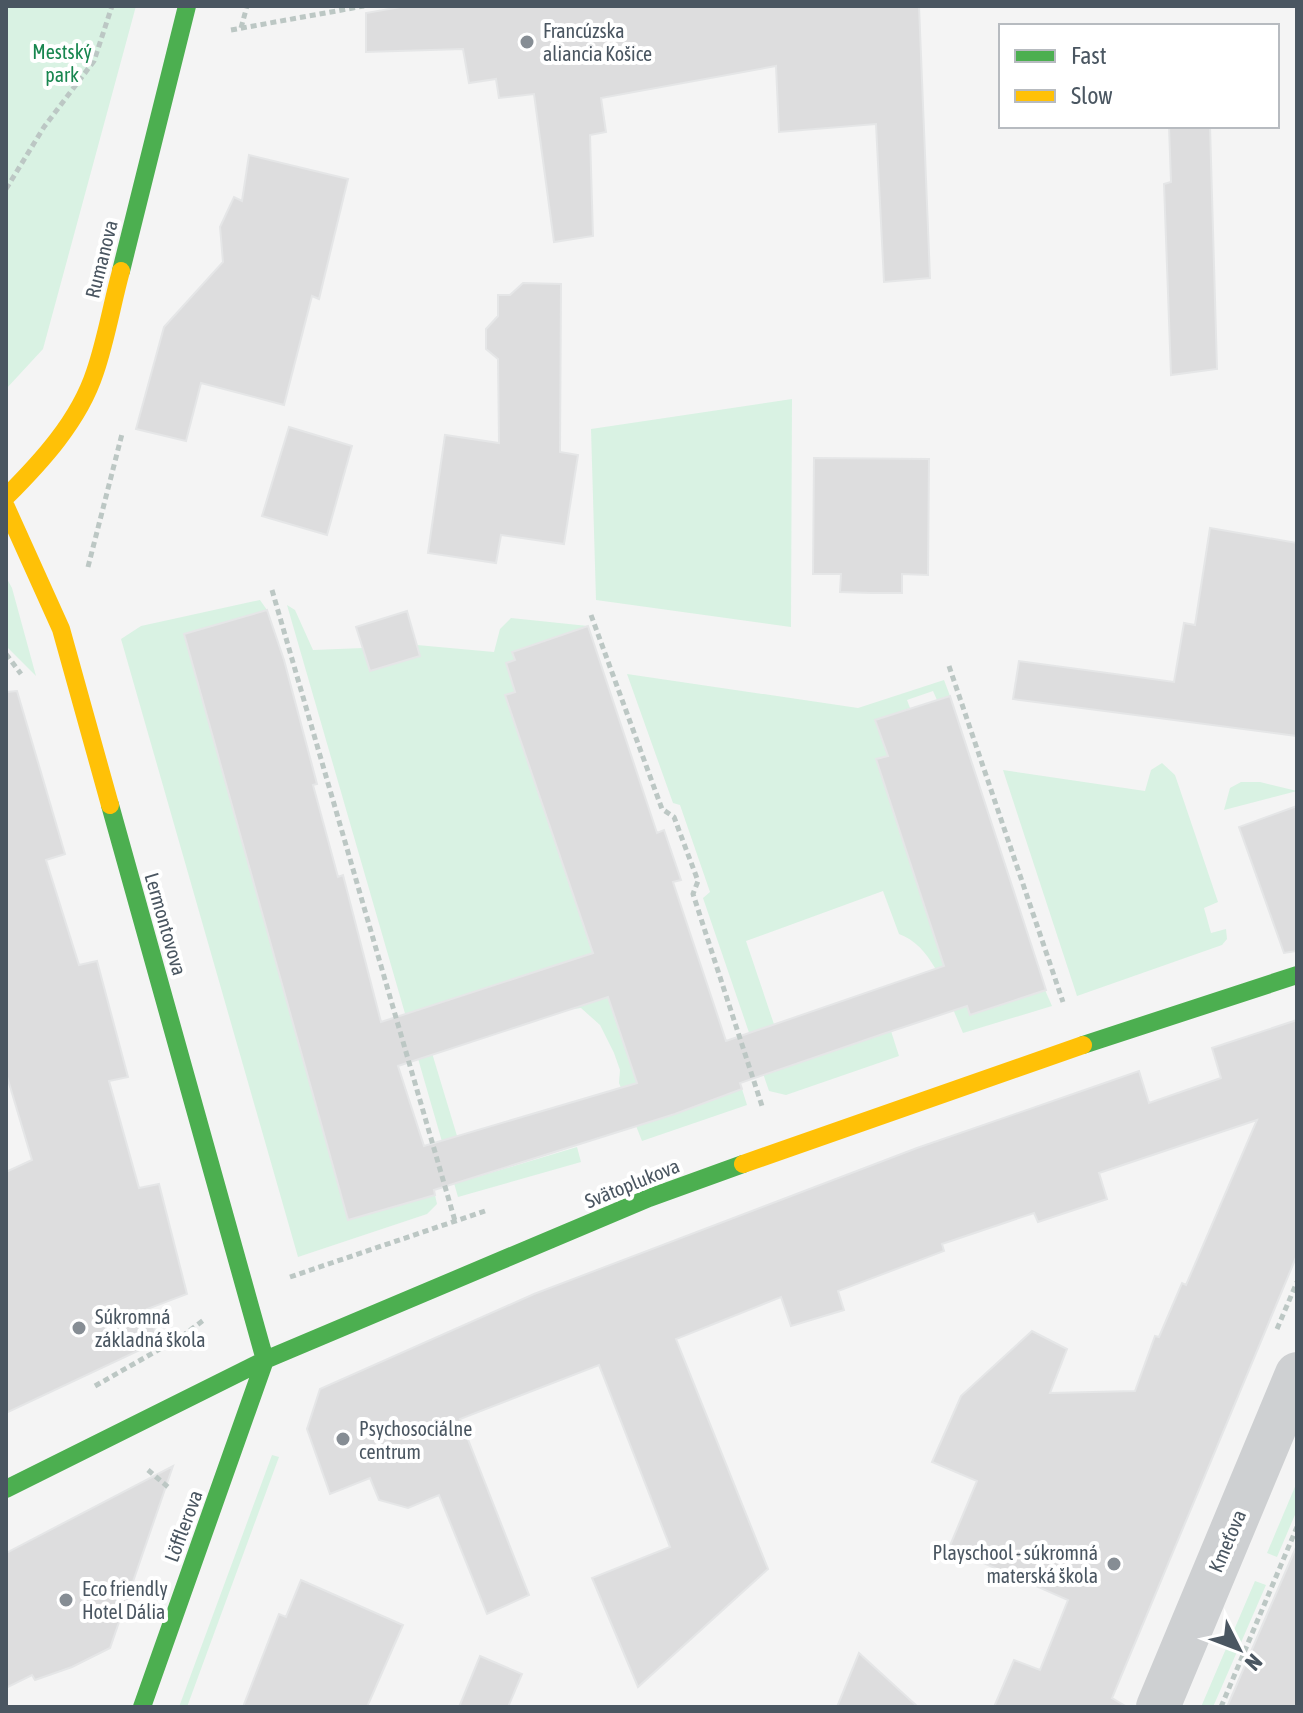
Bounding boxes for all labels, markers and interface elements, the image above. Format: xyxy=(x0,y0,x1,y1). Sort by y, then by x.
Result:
place label: Francúzska aliancia Košice xyxy=(543,19,652,65)
legend xyxy=(999,24,1279,128)
marker: Francúzska aliancia Košice xyxy=(518,33,536,51)
park label: Mestský park xyxy=(32,40,92,86)
text: Fast xyxy=(1071,42,1107,69)
text: Slow xyxy=(1071,82,1113,109)
street label: Rumanova xyxy=(80,218,122,300)
street label: Lermontovova xyxy=(140,870,192,978)
street label: Svätoplukova xyxy=(581,1154,683,1212)
place label: Súkromná základná škola xyxy=(95,1305,206,1351)
marker: Súkromná základná škola xyxy=(70,1319,88,1337)
place label: Psychosociálne centrum xyxy=(359,1417,472,1463)
marker: Psychosociálne centrum xyxy=(334,1430,352,1448)
street label: Löfflerova xyxy=(159,1487,207,1565)
street label: Kmeťova xyxy=(1204,1506,1250,1576)
place label: Playschool - súkromná materská škola xyxy=(932,1541,1098,1587)
marker: Playschool - súkromná materská škola xyxy=(1105,1555,1123,1573)
place label: Eco friendly Hotel Dália xyxy=(82,1577,168,1623)
marker: Eco friendly Hotel Dália xyxy=(57,1591,75,1609)
north arrow xyxy=(1199,1609,1279,1689)
text: N xyxy=(1240,1649,1268,1676)

